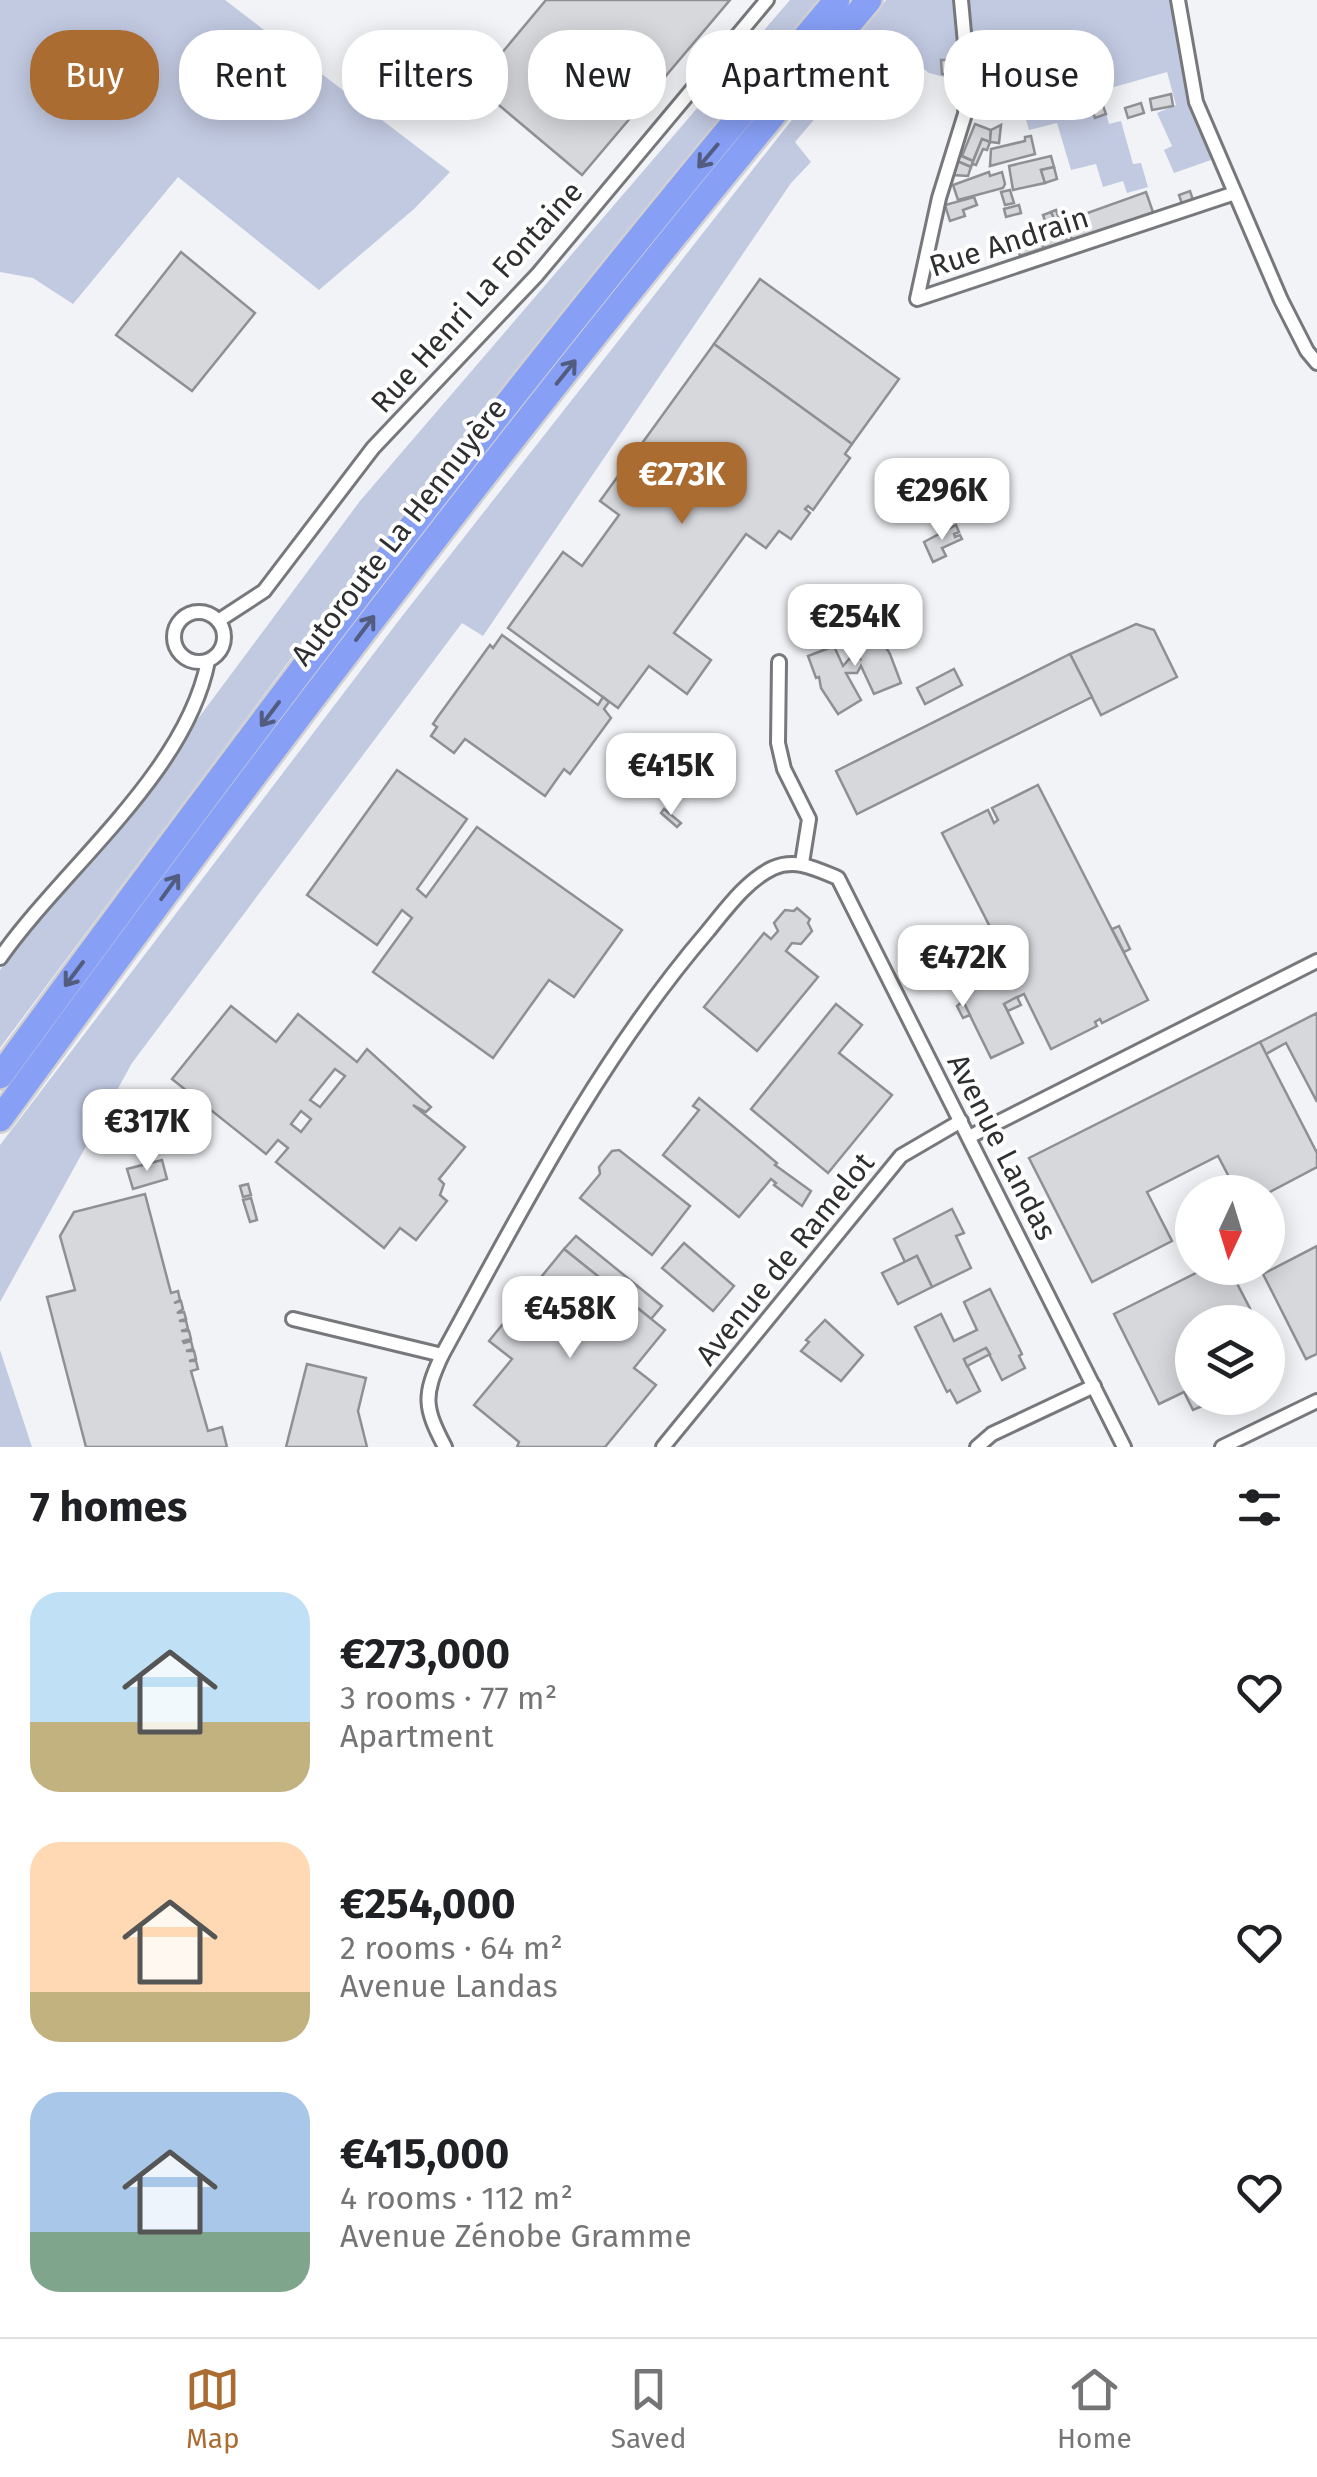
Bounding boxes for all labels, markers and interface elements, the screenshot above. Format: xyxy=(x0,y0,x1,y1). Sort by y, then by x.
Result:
chip: Buy xyxy=(30,30,159,120)
chip: Rent xyxy=(179,30,322,120)
chip: Filters xyxy=(342,30,508,120)
chip: New xyxy=(528,30,666,120)
chip: Apartment xyxy=(686,30,924,120)
chip: House xyxy=(944,30,1114,120)
one-way arrow xyxy=(697,142,719,168)
street label: Rue Henri La Fontaine xyxy=(364,174,590,420)
street label: Rue Andrain xyxy=(925,199,1093,285)
one-way arrow xyxy=(555,359,576,386)
street label: Autoroute La Hennuyère xyxy=(283,391,515,673)
pin: €273K xyxy=(612,442,752,527)
text: €273K xyxy=(639,455,725,493)
pin: €296K xyxy=(872,458,1012,543)
text: €296K xyxy=(896,471,988,509)
pin: €254K xyxy=(785,584,925,669)
text: €254K xyxy=(810,597,900,635)
one-way arrow xyxy=(354,615,376,641)
one-way arrow xyxy=(259,700,280,727)
pin: €415K xyxy=(601,733,741,818)
text: €415K xyxy=(628,746,714,784)
one-way arrow xyxy=(159,874,180,901)
pin: €472K xyxy=(893,925,1033,1010)
text: €472K xyxy=(920,938,1006,976)
one-way arrow xyxy=(64,960,85,987)
street label: Avenue Landas xyxy=(940,1048,1064,1246)
pin: €317K xyxy=(77,1089,217,1174)
text: €317K xyxy=(105,1102,189,1140)
street label: Avenue de Ramelot xyxy=(688,1145,882,1373)
north arrow xyxy=(1175,1175,1285,1285)
map controls xyxy=(1175,1175,1285,1415)
pin: €458K xyxy=(500,1276,640,1361)
text: €458K xyxy=(524,1289,616,1327)
button: layers xyxy=(1175,1305,1285,1415)
icon: filters xyxy=(1232,1480,1287,1535)
text: 7 homes xyxy=(30,1482,187,1532)
text: €273,000 xyxy=(340,1629,510,1679)
icon: home xyxy=(110,1632,230,1752)
icon: heart xyxy=(1232,1665,1287,1720)
text: 3 rooms · 77 m² xyxy=(340,1679,557,1717)
text: Apartment xyxy=(340,1717,494,1755)
text: €254,000 xyxy=(340,1879,516,1929)
icon: home xyxy=(110,1882,230,2002)
icon: heart xyxy=(1232,1915,1287,1970)
text: 2 rooms · 64 m² xyxy=(340,1929,563,1967)
text: Avenue Landas xyxy=(340,1967,558,2005)
text: €415,000 xyxy=(340,2129,509,2179)
icon: home xyxy=(110,2132,230,2252)
icon: heart xyxy=(1232,2165,1287,2220)
text: 4 rooms · 112 m² xyxy=(340,2179,573,2217)
text: Avenue Zénobe Gramme xyxy=(340,2217,692,2255)
tab: Map xyxy=(185,2362,240,2455)
tab: Saved xyxy=(611,2362,687,2455)
tab: Home xyxy=(1057,2362,1132,2455)

